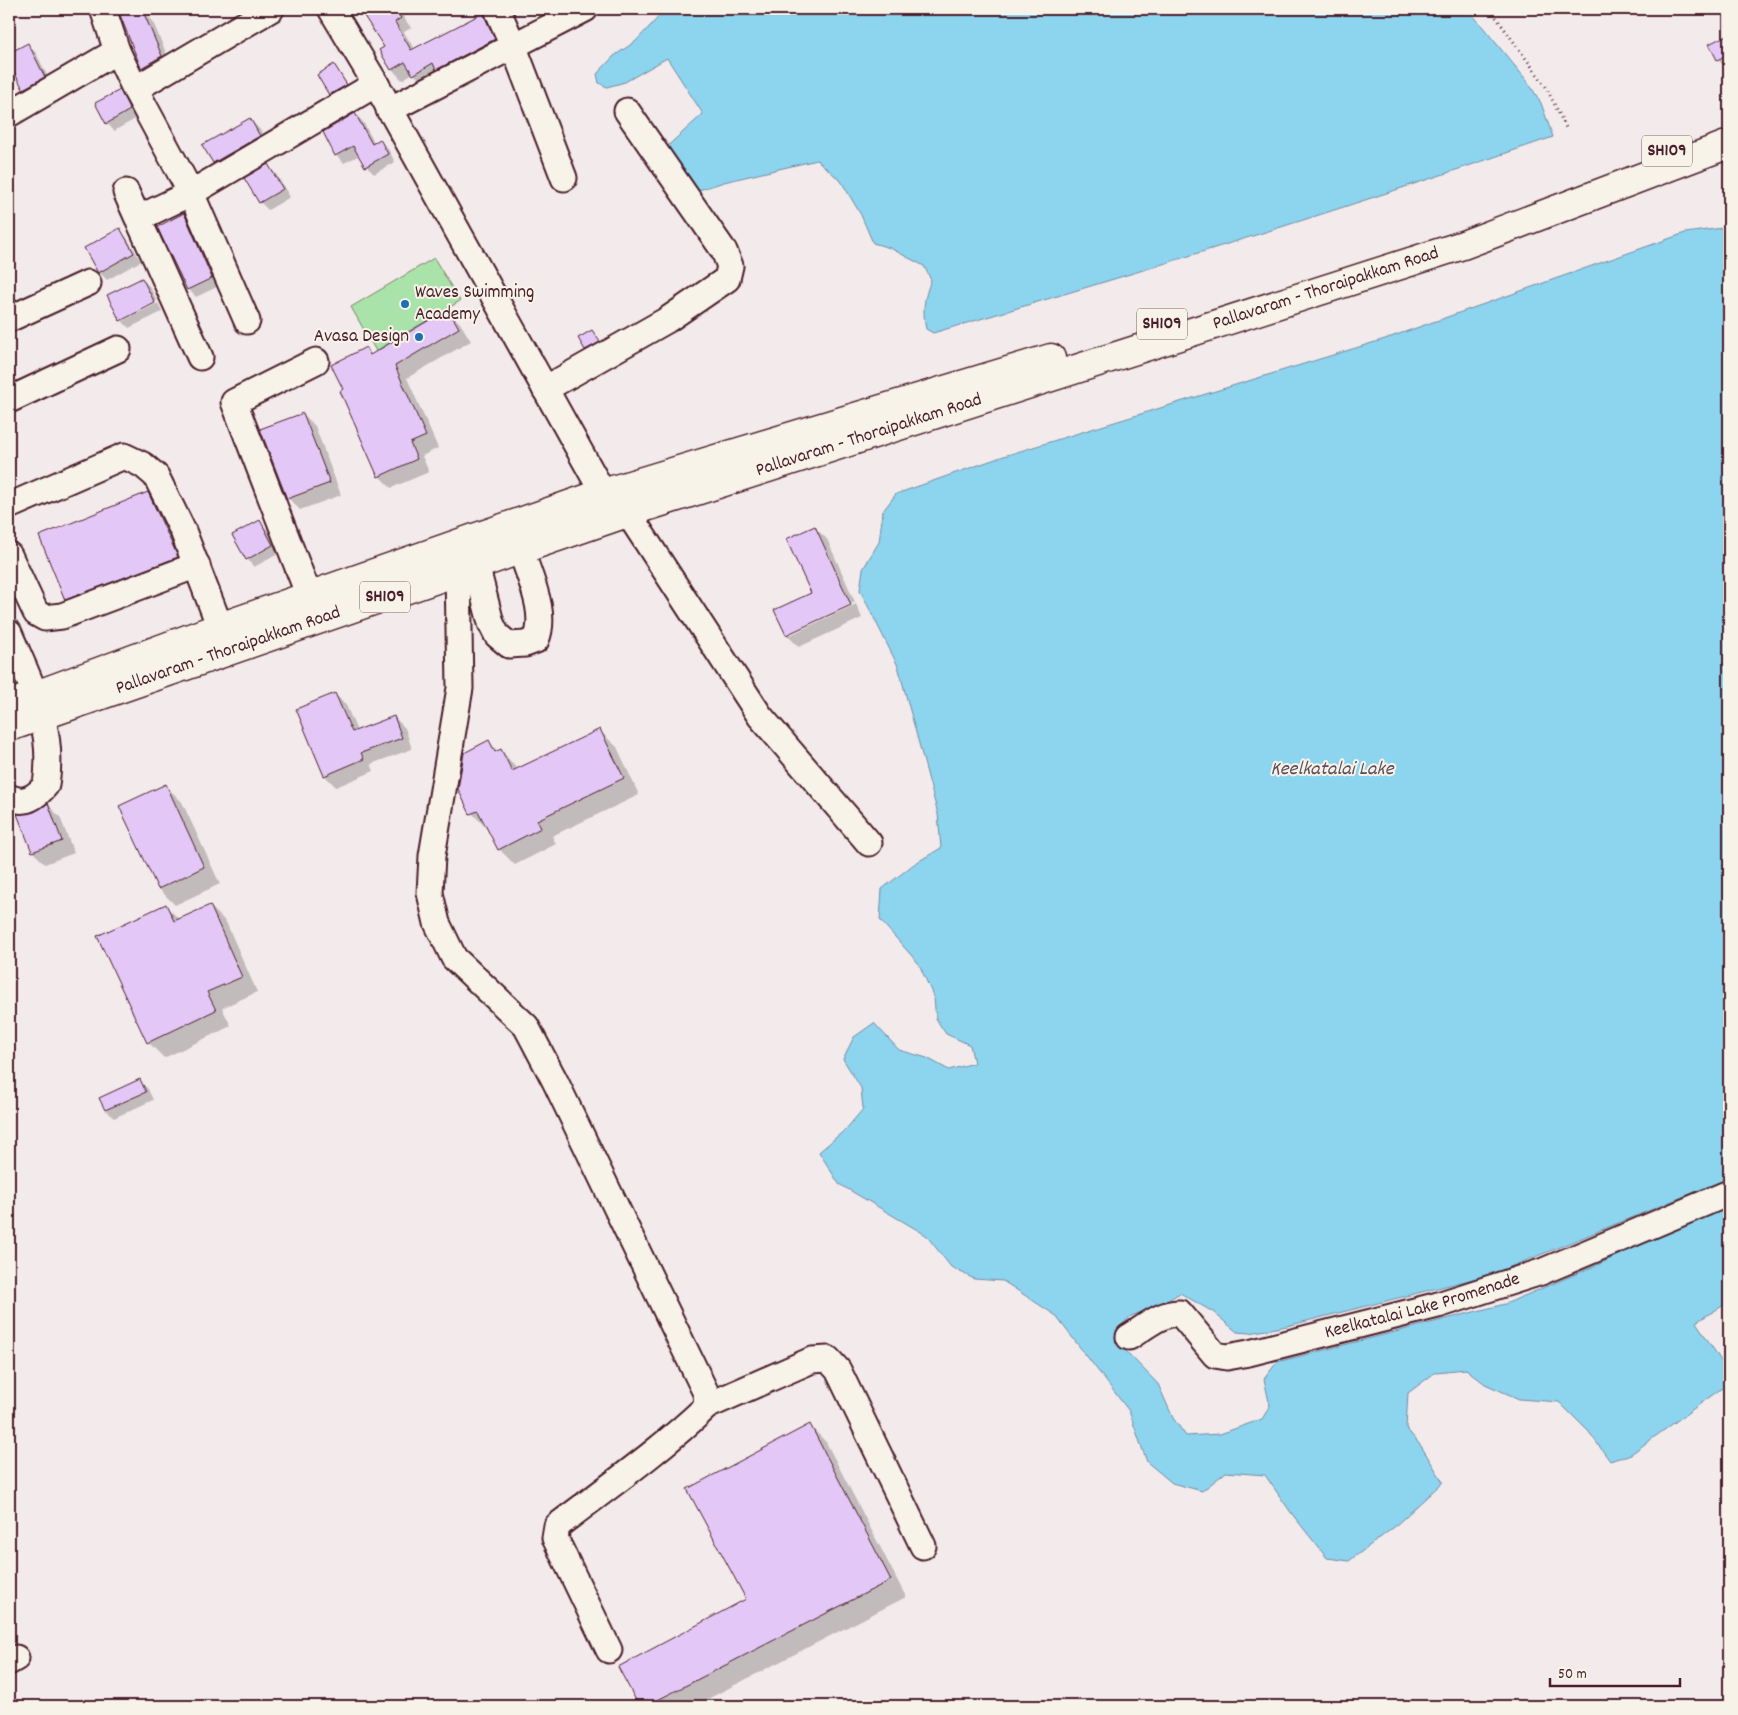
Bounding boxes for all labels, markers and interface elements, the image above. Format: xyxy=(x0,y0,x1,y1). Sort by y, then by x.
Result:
road number: SH109 xyxy=(1642,136,1692,166)
street label: Pallavaram - Thoraipakkam Road xyxy=(1209,240,1443,338)
place label: Waves Swimming Academy xyxy=(415,280,534,329)
marker: Waves Swimming Academy xyxy=(399,298,411,310)
road number: SH109 xyxy=(1137,308,1187,339)
place label: Avasa Design xyxy=(314,324,409,351)
marker: Avasa Design xyxy=(413,331,425,343)
street label: Pallavaram - Thoraipakkam Road xyxy=(752,387,985,484)
road number: SH109 xyxy=(360,582,410,612)
street label: Pallavaram - Thoraipakkam Road xyxy=(112,600,344,702)
water label: Keelkatalai Lake xyxy=(1271,756,1395,784)
street label: Keelkatalai Lake Promenade xyxy=(1322,1266,1524,1347)
scale bar xyxy=(1550,1655,1680,1687)
text: 50 m xyxy=(1558,1664,1587,1686)

